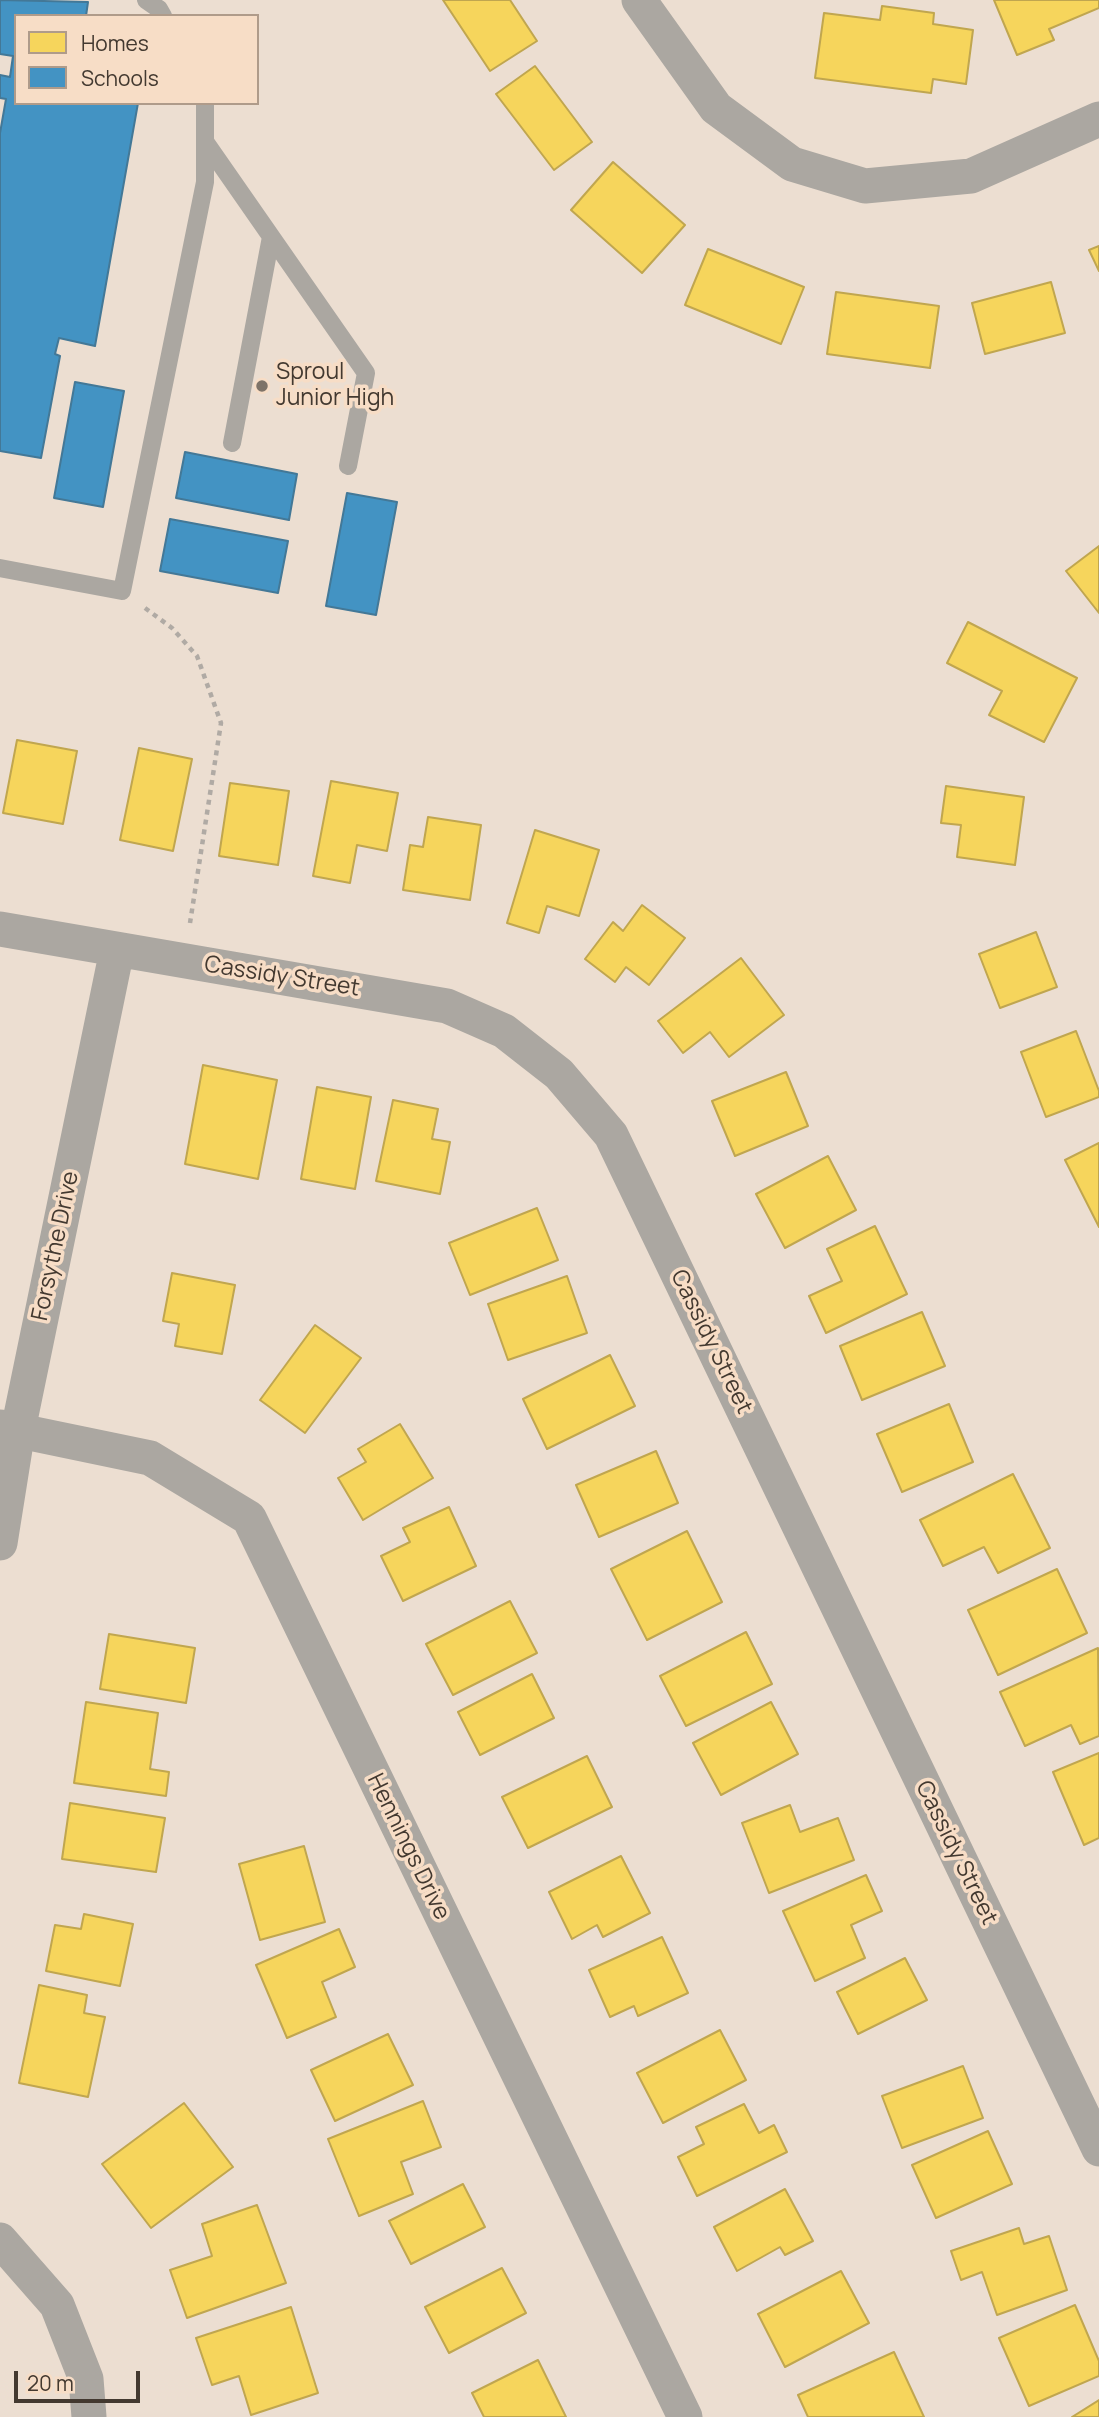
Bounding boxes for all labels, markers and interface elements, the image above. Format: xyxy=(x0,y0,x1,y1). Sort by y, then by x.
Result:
legend xyxy=(14,14,259,105)
text: Homes xyxy=(81,29,149,57)
text: Schools xyxy=(81,64,159,92)
place label: Sproul Junior High xyxy=(276,359,394,413)
marker: Sproul Junior High xyxy=(254,378,270,394)
street label: Cassidy Street xyxy=(202,951,362,1003)
street label: Forsythe Drive xyxy=(27,1169,85,1323)
street label: Cassidy Street xyxy=(664,1266,758,1418)
street label: Hennings Drive xyxy=(361,1769,455,1925)
street label: Cassidy Street xyxy=(909,1777,1003,1929)
scale bar xyxy=(18,2358,144,2402)
text: 20 m xyxy=(27,2369,74,2397)

